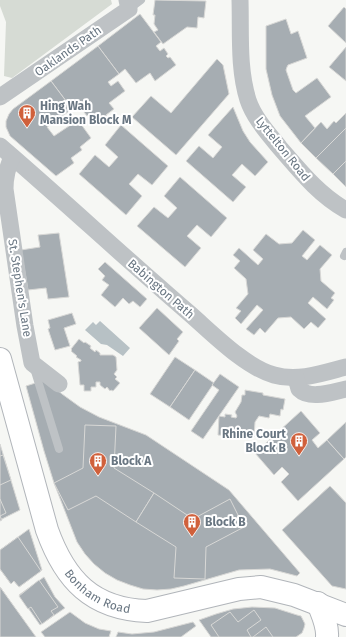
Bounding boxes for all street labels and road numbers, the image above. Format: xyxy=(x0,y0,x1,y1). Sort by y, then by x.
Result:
street label: Oaklands Path xyxy=(32,23,104,79)
street label: Lyttelton Road xyxy=(253,114,313,184)
street label: St. Stephen's Lane xyxy=(5,238,35,338)
street label: Babington Path xyxy=(125,256,197,322)
street label: Bonham Road xyxy=(62,567,132,616)

